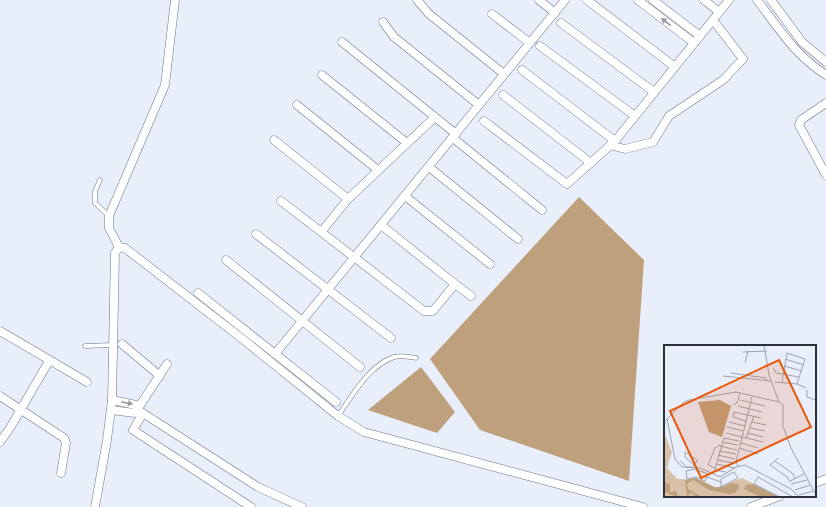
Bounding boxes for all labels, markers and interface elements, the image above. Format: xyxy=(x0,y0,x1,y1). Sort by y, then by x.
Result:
one-way arrow xyxy=(660,17,671,26)
inset map xyxy=(664,345,816,497)
one-way arrow xyxy=(120,400,133,406)

